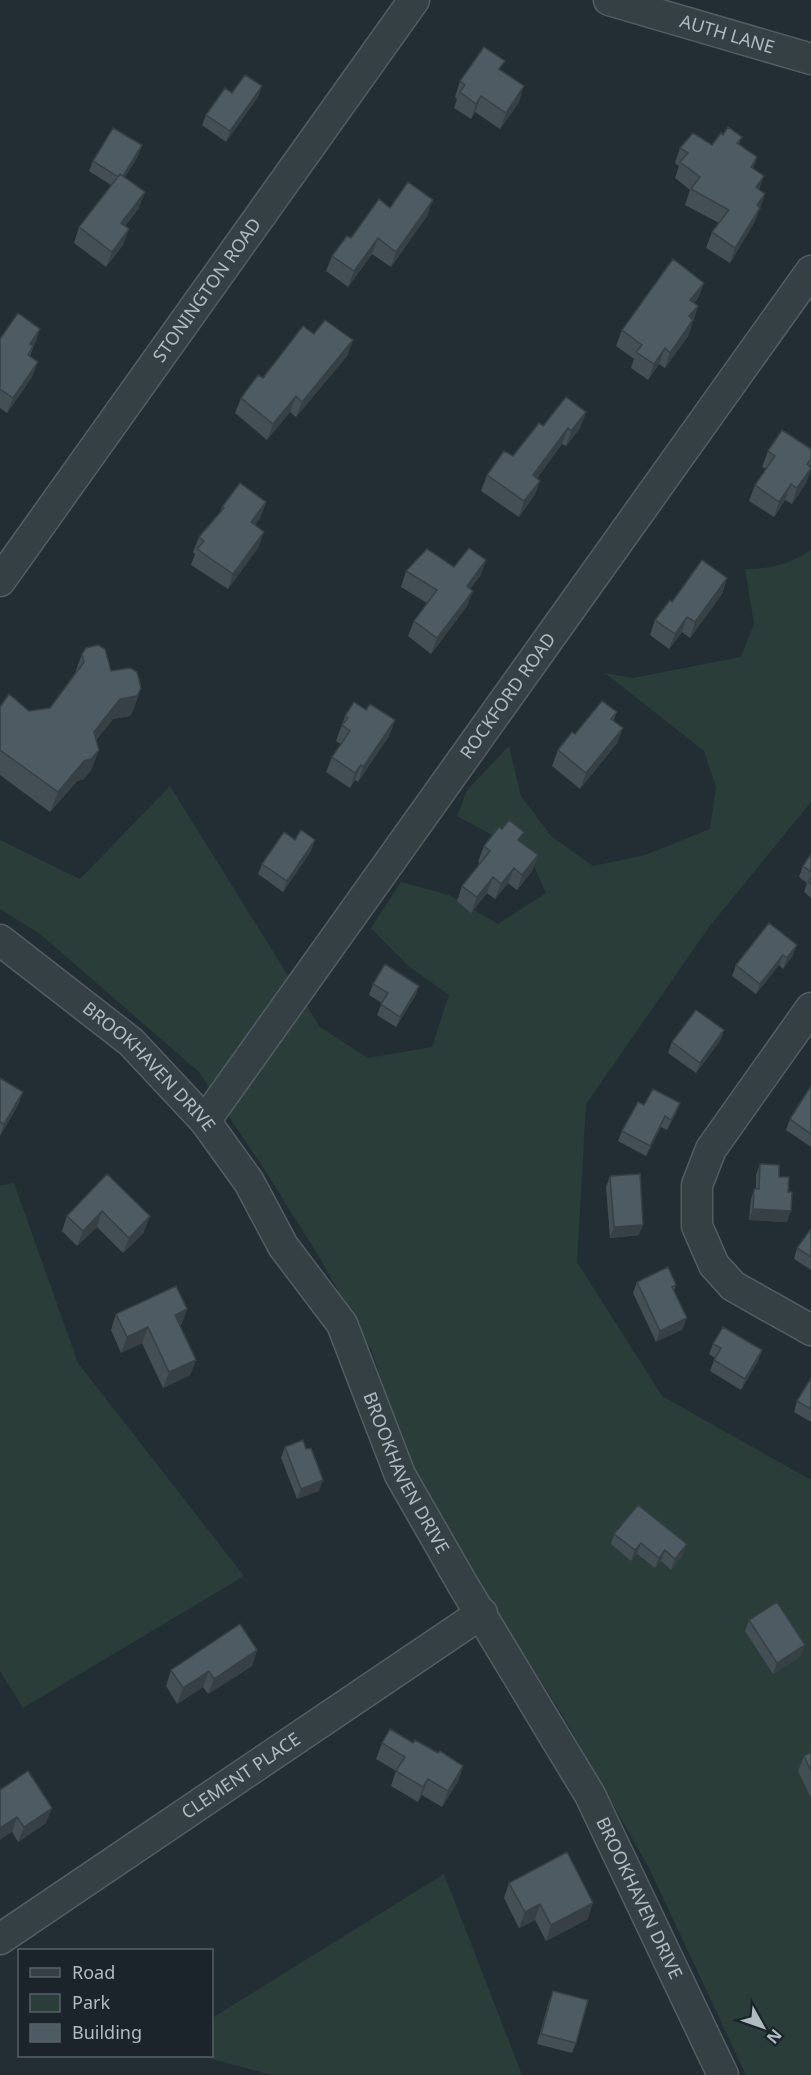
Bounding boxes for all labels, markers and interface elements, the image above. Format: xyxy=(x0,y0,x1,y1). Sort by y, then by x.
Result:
street label: AUTH LANE xyxy=(677,8,777,59)
street label: STONINGTON ROAD xyxy=(147,213,266,367)
street label: ROCKFORD ROAD xyxy=(454,627,560,763)
street label: BROOKHAVEN DRIVE xyxy=(78,996,221,1136)
street label: BROOKHAVEN DRIVE xyxy=(358,1388,455,1558)
street label: CLEMENT PLACE xyxy=(176,1726,305,1824)
street label: BROOKHAVEN DRIVE xyxy=(591,1813,689,1983)
legend xyxy=(18,1949,213,2057)
text: Road xyxy=(72,1960,115,1984)
text: Park xyxy=(72,1990,110,2014)
north arrow xyxy=(733,1997,793,2057)
text: Building xyxy=(72,2020,142,2044)
text: N xyxy=(762,2025,787,2049)

